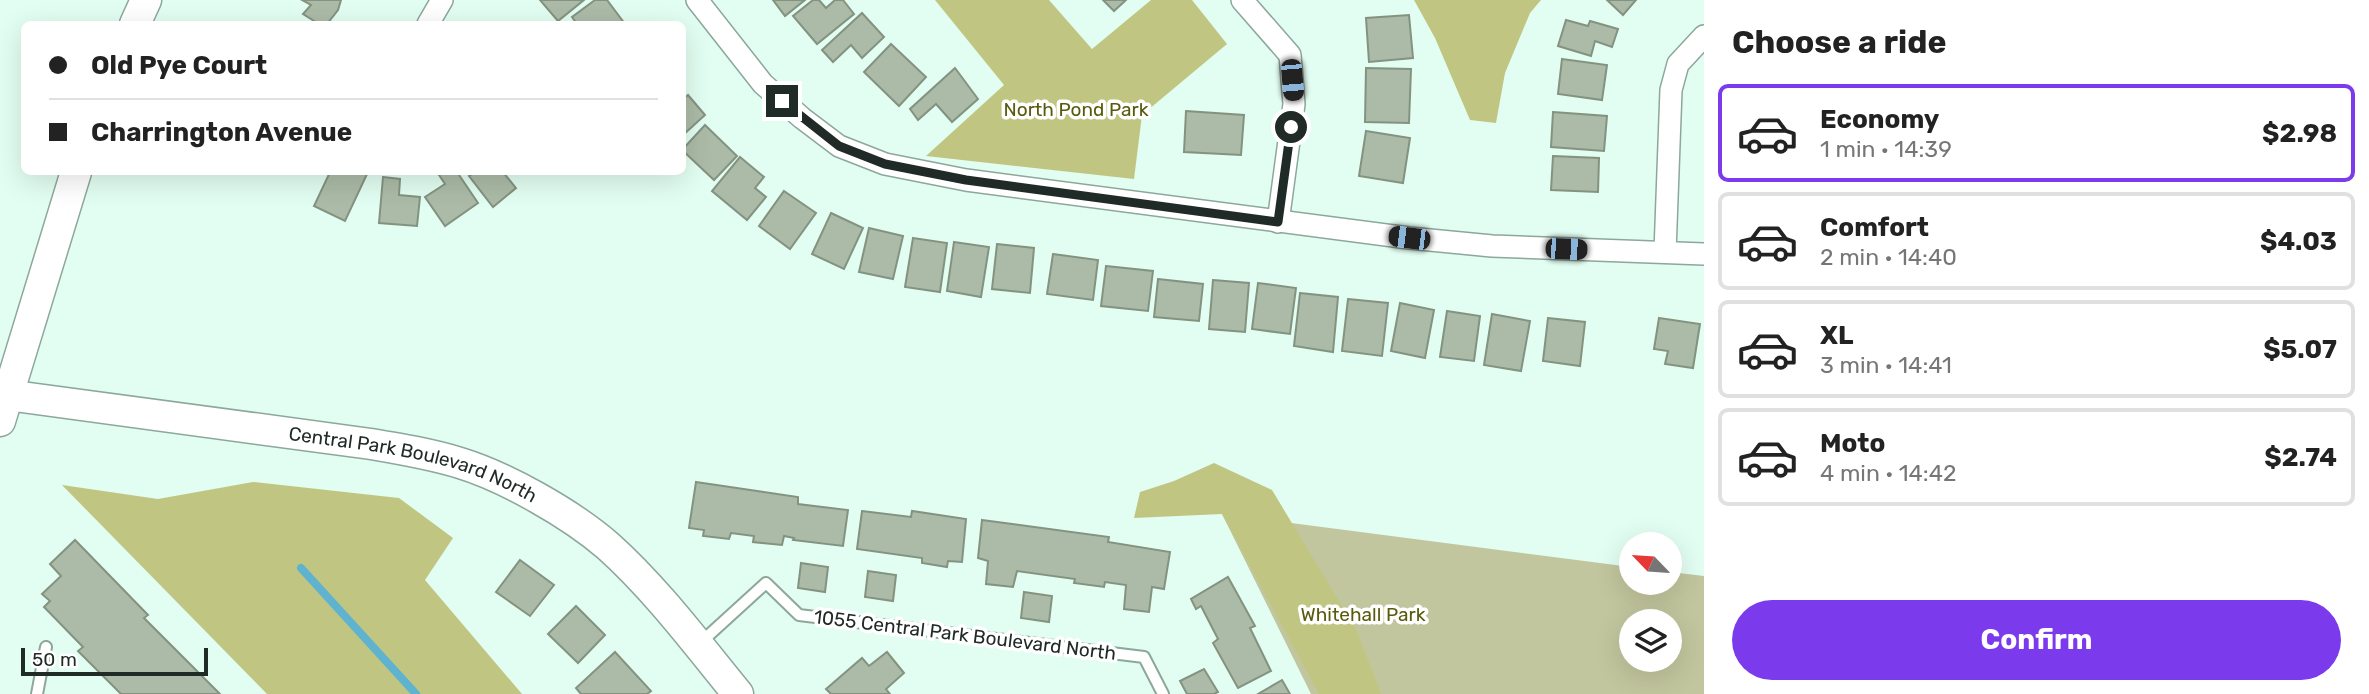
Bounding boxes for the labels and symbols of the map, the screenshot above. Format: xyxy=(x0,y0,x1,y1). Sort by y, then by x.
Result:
car xyxy=(1280,58,1305,102)
route end xyxy=(766,85,798,117)
park label: North Pond Park xyxy=(1004,98,1149,121)
route start xyxy=(1275,111,1307,143)
car xyxy=(1387,225,1432,251)
car xyxy=(1545,238,1588,260)
street label: Central Park Boulevard North xyxy=(287,422,541,507)
north arrow xyxy=(1619,532,1682,595)
park label: Whitehall Park xyxy=(1301,603,1426,626)
street label: 1055 Central Park Boulevard North xyxy=(813,605,1117,665)
scale bar xyxy=(21,645,208,677)

